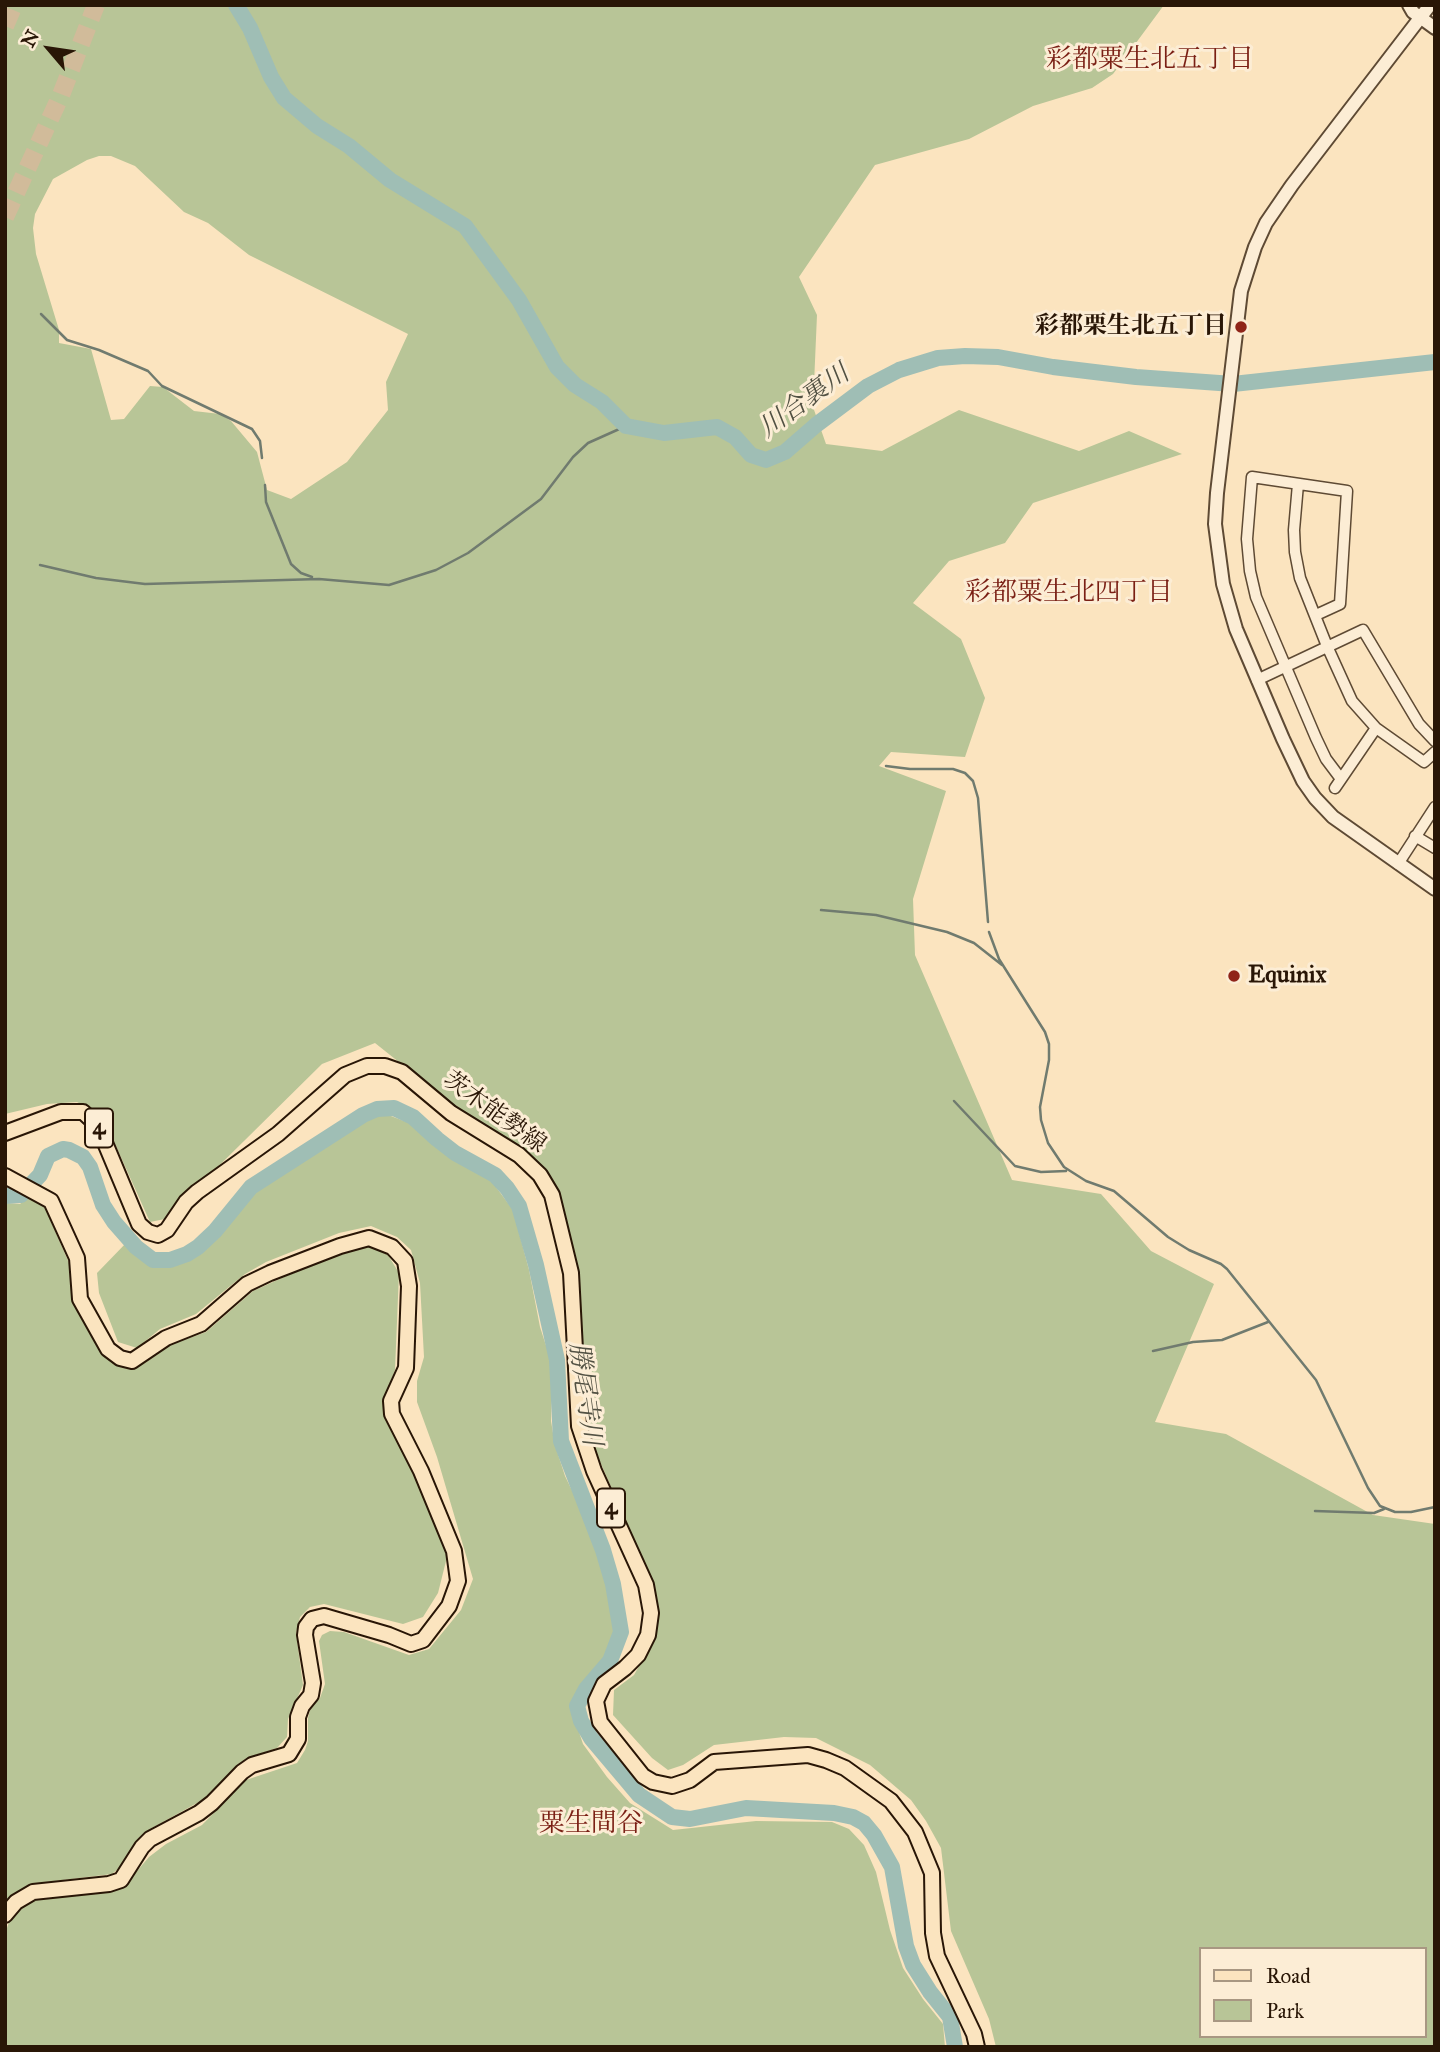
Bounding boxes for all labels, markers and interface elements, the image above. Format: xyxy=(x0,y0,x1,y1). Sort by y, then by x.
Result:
north arrow xyxy=(14,14,84,84)
text: N xyxy=(16,26,44,51)
district label: 彩都粟生北五丁目 xyxy=(1046,45,1254,77)
place label: 彩都栗生北五丁目 xyxy=(1035,313,1227,341)
marker: 彩都栗生北五丁目 xyxy=(1233,319,1249,335)
water label: 川合裏川 xyxy=(754,359,856,445)
district label: 彩都粟生北四丁目 xyxy=(965,578,1173,610)
place label: Equinix xyxy=(1248,962,1326,990)
marker: Equinix xyxy=(1226,968,1242,984)
street label: 茨木能勢線 xyxy=(437,1066,551,1160)
road number: 4 xyxy=(85,1108,113,1148)
water label: 勝尾寺川 xyxy=(561,1340,607,1448)
road number: 4 xyxy=(597,1488,625,1527)
district label: 粟生間谷 xyxy=(539,1809,643,1841)
legend xyxy=(1198,1947,1426,2038)
text: Road xyxy=(1266,1963,1311,1989)
text: Park xyxy=(1266,1998,1304,2024)

